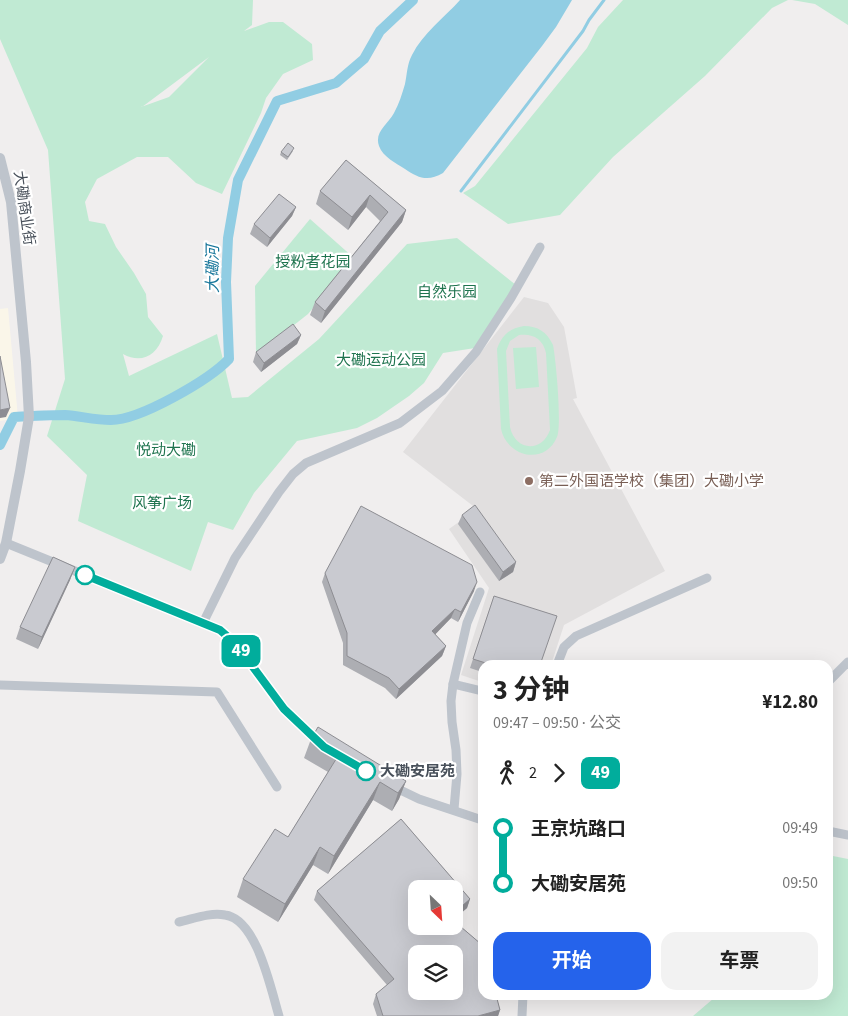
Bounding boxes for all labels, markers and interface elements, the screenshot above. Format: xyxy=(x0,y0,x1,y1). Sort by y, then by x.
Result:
street label: 大磡商业街 xyxy=(8,169,40,247)
water label: 大磡河 xyxy=(202,242,224,293)
park label: 授粉者花园 xyxy=(275,252,351,273)
park label: 自然乐园 xyxy=(417,282,477,303)
park label: 大磡运动公园 xyxy=(336,350,426,371)
park label: 悦动大磡 xyxy=(136,440,196,461)
place label: 第二外国语学校（集团）大磡小学 xyxy=(539,471,764,492)
marker: 第二外国语学校（集团）大磡小学 xyxy=(523,475,535,487)
park label: 风筝广场 xyxy=(132,493,192,514)
unlabelled marker xyxy=(75,565,95,585)
line badge: 49 xyxy=(218,635,264,667)
text: 49 xyxy=(231,638,251,663)
text: 3 分钟 xyxy=(493,670,569,710)
text: ¥12.80 xyxy=(762,689,818,716)
text: 09:47 – 09:50 · 公交 xyxy=(493,712,621,734)
icon: walk xyxy=(493,759,521,787)
icon: forward xyxy=(545,759,573,787)
text: 49 xyxy=(591,760,610,785)
marker: 大磡安居苑 xyxy=(356,761,376,781)
place label: 大磡安居苑 xyxy=(380,761,455,782)
text: 2 xyxy=(529,762,537,784)
text: 王京坑路口 xyxy=(531,816,626,843)
text: 09:49 xyxy=(782,817,818,839)
text: 大磡安居苑 xyxy=(531,871,626,898)
text: 09:50 xyxy=(782,872,818,894)
north arrow xyxy=(408,880,462,935)
map controls xyxy=(408,880,463,1000)
button: 开始 xyxy=(493,932,651,990)
button: 车票 xyxy=(661,932,818,990)
button: layers xyxy=(408,945,463,1000)

